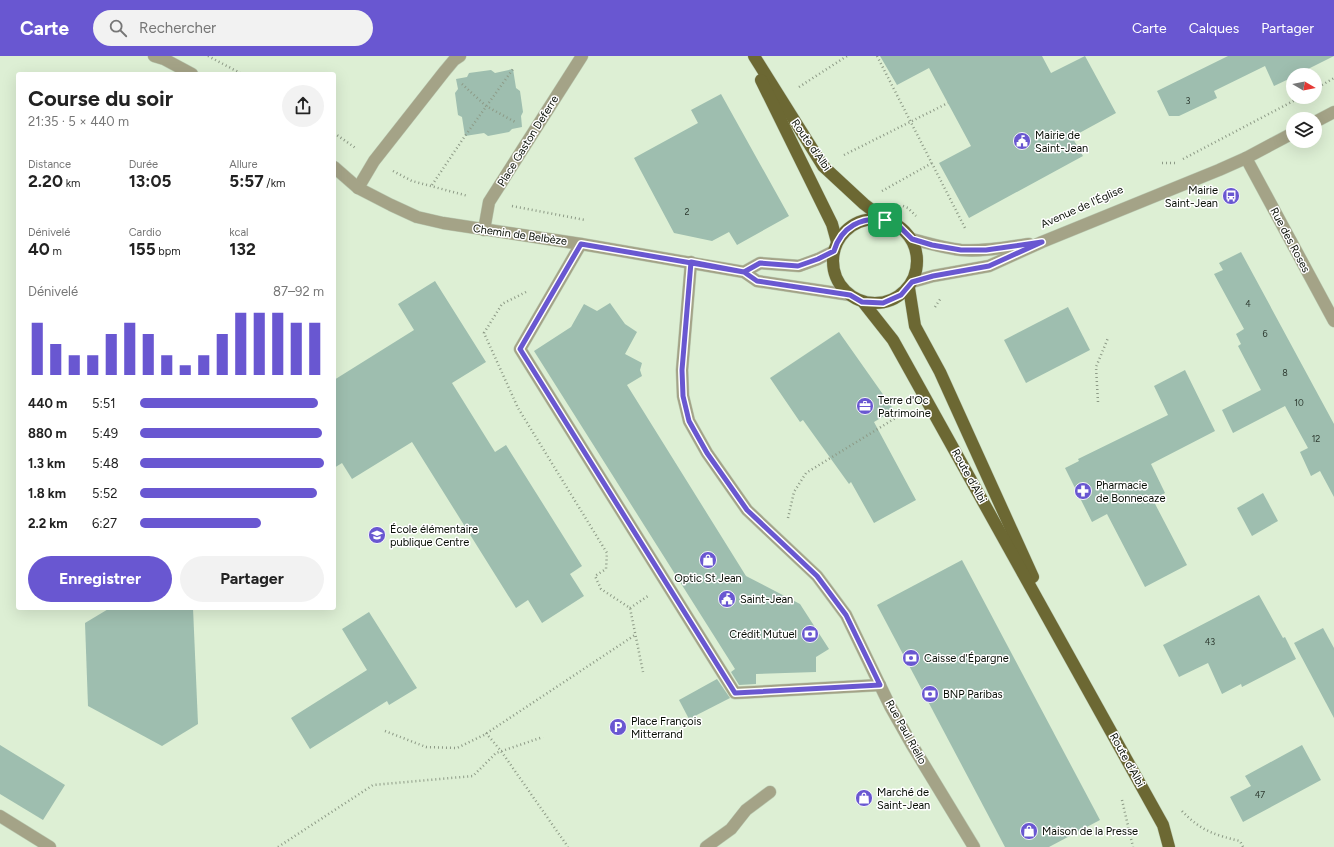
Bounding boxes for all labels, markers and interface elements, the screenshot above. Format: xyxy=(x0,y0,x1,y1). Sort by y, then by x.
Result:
search box xyxy=(93,10,373,46)
text: Carte xyxy=(20,17,69,40)
icon: search xyxy=(107,17,129,39)
text: Rechercher xyxy=(139,19,216,37)
text: Carte xyxy=(1132,20,1167,37)
text: Calques xyxy=(1189,20,1239,37)
text: Partager xyxy=(1261,20,1314,37)
north arrow xyxy=(1286,68,1322,104)
map controls xyxy=(1286,68,1322,148)
text: Course du soir xyxy=(28,85,173,112)
button: share xyxy=(282,85,324,127)
street label: Place Gaston Deferre xyxy=(495,93,561,189)
house number: 3 xyxy=(1186,95,1191,106)
button: layers xyxy=(1286,112,1322,148)
text: 21:35 · 5 × 440 m xyxy=(28,114,129,129)
street label: Route d'Albi xyxy=(789,117,833,173)
place label: Mairie de Saint-Jean xyxy=(1035,129,1088,155)
public building icon: Mairie de Saint-Jean xyxy=(1012,131,1032,151)
text: Distance xyxy=(28,158,71,171)
text: Durée xyxy=(129,158,158,171)
text: Allure xyxy=(229,158,257,171)
text: 2.20 xyxy=(28,171,63,191)
text: 13:05 xyxy=(129,171,171,191)
text: 5:57 xyxy=(229,171,264,191)
text: km xyxy=(63,177,80,190)
text: /km xyxy=(264,177,285,190)
street label: Avenue de l'Église xyxy=(1039,183,1125,231)
place label: Mairie Saint-Jean xyxy=(1165,184,1218,210)
bus stop icon: Mairie Saint-Jean xyxy=(1221,186,1241,206)
pin xyxy=(868,203,902,237)
street label: Rue des Roses xyxy=(1267,205,1313,275)
house number: 2 xyxy=(684,206,690,217)
icon: arrive xyxy=(874,209,896,231)
street label: Chemin de Belbèze xyxy=(472,222,568,248)
text: Dénivelé xyxy=(28,226,70,239)
text: Cardio xyxy=(129,226,161,239)
text: kcal xyxy=(229,226,249,239)
text: 40 xyxy=(28,239,50,259)
text: 155 xyxy=(129,239,156,259)
text: 132 xyxy=(229,239,256,259)
text: m xyxy=(50,245,62,258)
text: bpm xyxy=(156,245,181,258)
text: Dénivelé xyxy=(28,284,78,299)
text: 87–92 m xyxy=(273,284,324,299)
house number: 4 xyxy=(1245,298,1251,309)
house number: 6 xyxy=(1262,328,1268,339)
house number: 8 xyxy=(1282,367,1288,378)
place label: Terre d'Oc Patrimoine xyxy=(878,394,931,420)
text: 440 m xyxy=(28,396,67,411)
text: 5:51 xyxy=(92,396,116,411)
office icon: Terre d'Oc Patrimoine xyxy=(855,396,875,416)
house number: 10 xyxy=(1294,397,1304,408)
text: 880 m xyxy=(28,426,67,441)
text: 5:49 xyxy=(92,426,118,441)
house number: 12 xyxy=(1312,433,1320,444)
street label: Route d'Albi xyxy=(949,447,989,505)
text: 1.3 km xyxy=(28,456,65,471)
text: 5:48 xyxy=(92,456,119,471)
place label: Pharmacie de Bonnecaze xyxy=(1096,479,1166,505)
pharmacy icon: Pharmacie de Bonnecaze xyxy=(1073,481,1093,501)
text: 1.8 km xyxy=(28,486,66,501)
text: 5:52 xyxy=(92,486,118,501)
text: 2.2 km xyxy=(28,516,68,531)
text: 6:27 xyxy=(92,516,117,531)
place label: École élémentaire publique Centre xyxy=(390,523,478,549)
school or university icon: École élémentaire publique Centre xyxy=(367,525,387,545)
shop icon: Optic St Jean xyxy=(698,550,718,570)
button: Enregistrer xyxy=(28,556,172,602)
button: Partager xyxy=(180,556,324,602)
place label: Optic St Jean xyxy=(674,572,742,585)
public building icon: Saint-Jean xyxy=(717,589,737,609)
place label: Saint-Jean xyxy=(740,593,793,606)
bank icon: Crédit Mutuel xyxy=(800,624,820,644)
place label: Crédit Mutuel xyxy=(729,628,797,641)
house number: 43 xyxy=(1205,636,1215,647)
bank icon: Caisse d'Épargne xyxy=(901,648,921,668)
place label: Caisse d'Épargne xyxy=(924,652,1009,665)
bank icon: BNP Paribas xyxy=(920,684,940,704)
place label: BNP Paribas xyxy=(943,688,1003,701)
street label: Rue Paul Riello xyxy=(883,698,929,766)
place label: Place François Mitterrand xyxy=(631,715,701,741)
parking icon: Place François Mitterrand xyxy=(608,717,628,737)
street label: Route d'Albi xyxy=(1107,731,1147,789)
place label: Marché de Saint-Jean xyxy=(877,786,930,812)
shop icon: Marché de Saint-Jean xyxy=(854,788,874,808)
house number: 47 xyxy=(1255,789,1265,800)
shop icon: Maison de la Presse xyxy=(1019,821,1039,841)
place label: Maison de la Presse xyxy=(1042,825,1138,838)

